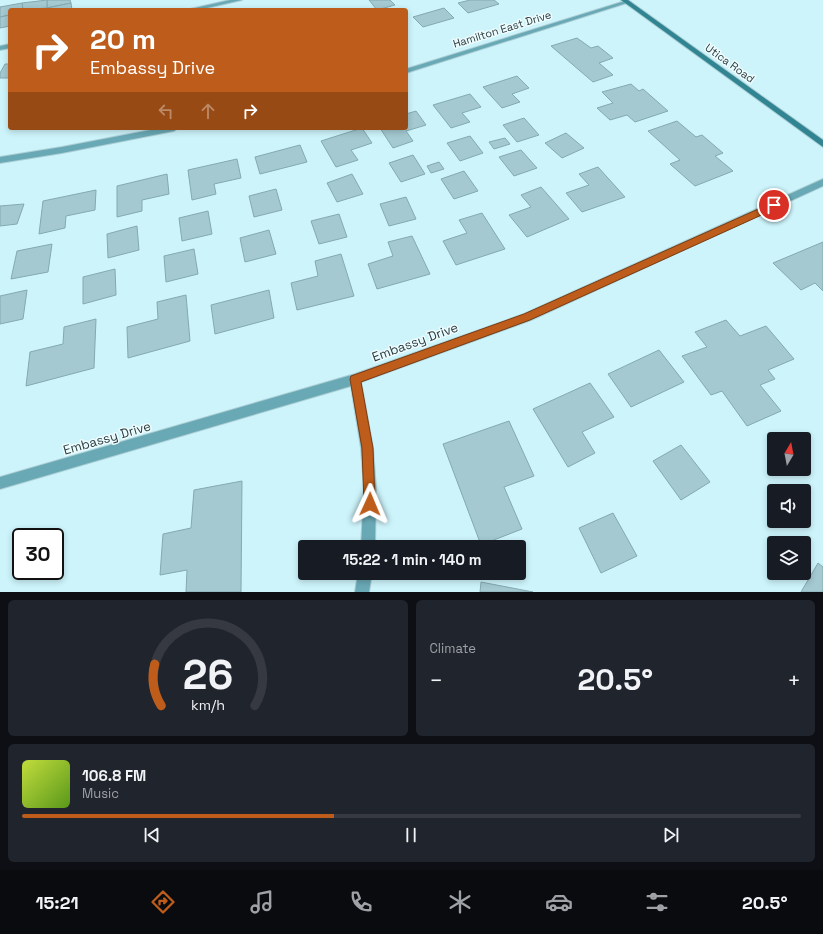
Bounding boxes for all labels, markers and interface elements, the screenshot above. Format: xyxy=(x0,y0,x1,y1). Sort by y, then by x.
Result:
street label: Hamilton East Drive xyxy=(451,7,553,51)
text: 20 m xyxy=(90,21,156,57)
icon: right xyxy=(24,24,76,76)
street label: Utica Road xyxy=(702,40,758,86)
text: Embassy Drive xyxy=(90,56,215,79)
icon: left xyxy=(155,100,177,122)
icon: ahead xyxy=(197,100,219,122)
icon: right xyxy=(239,100,261,122)
pin xyxy=(757,188,791,222)
icon: arrive xyxy=(763,194,785,216)
street label: Embassy Drive xyxy=(370,319,460,365)
street label: Embassy Drive xyxy=(61,417,153,459)
north arrow xyxy=(767,432,811,476)
map controls xyxy=(767,432,811,580)
position arrow xyxy=(349,483,391,525)
button: sound xyxy=(767,484,811,528)
speed limit sign: 30 xyxy=(12,528,64,580)
button: layers xyxy=(767,536,811,580)
text: 15:22 · 1 min · 140 m xyxy=(342,550,482,569)
text: Climate xyxy=(430,640,476,657)
text: 26 xyxy=(183,648,233,701)
text: 20.5° xyxy=(577,660,653,699)
text: − xyxy=(430,666,443,694)
text: + xyxy=(787,666,801,694)
text: km/h xyxy=(191,696,225,714)
text: 106.8 FM xyxy=(82,766,146,785)
text: Music xyxy=(82,785,119,802)
icon: previous xyxy=(141,824,163,846)
icon: pause xyxy=(400,824,422,846)
icon: next xyxy=(660,824,682,846)
icon: directions xyxy=(149,888,177,916)
icon: music xyxy=(248,888,276,916)
icon: phone xyxy=(347,888,375,916)
icon: climate xyxy=(446,888,474,916)
icon: car xyxy=(545,888,573,916)
icon: filters xyxy=(643,888,671,916)
text: 15:21 xyxy=(35,891,79,914)
text: 20.5° xyxy=(742,891,788,914)

